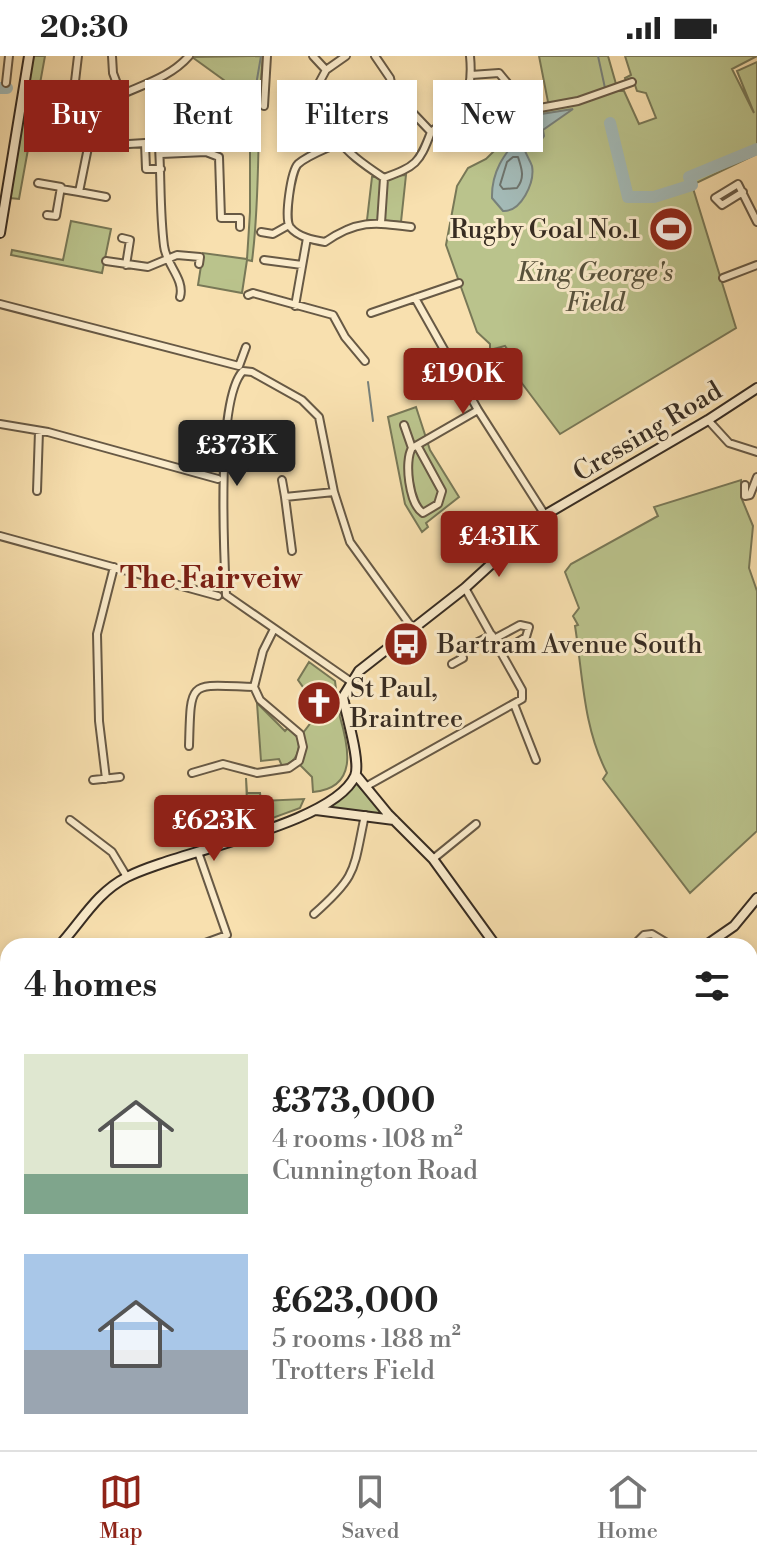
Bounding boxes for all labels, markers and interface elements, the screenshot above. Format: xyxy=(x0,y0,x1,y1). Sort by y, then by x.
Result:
text: 20:30 xyxy=(40,9,129,47)
chip: Buy xyxy=(24,80,129,152)
chip: Rent xyxy=(145,80,261,152)
chip: Filters xyxy=(277,80,417,152)
chip: New xyxy=(433,80,543,152)
sports icon: Rugby Goal No.1 xyxy=(647,205,695,253)
place label: Rugby Goal No.1 xyxy=(450,214,640,246)
park label: King George's Field xyxy=(517,257,673,319)
pin: £190K xyxy=(407,348,519,416)
text: £190K xyxy=(422,358,504,390)
street label: Cressing Road xyxy=(567,375,728,489)
pin: £373K xyxy=(181,420,293,488)
text: £373K xyxy=(196,430,278,462)
pin: £431K xyxy=(443,511,555,579)
text: £431K xyxy=(459,521,539,553)
district label: The Fairveiw xyxy=(120,560,303,598)
bus stop icon: Bartram Avenue South xyxy=(382,620,430,668)
place label: Bartram Avenue South xyxy=(436,629,702,661)
place label: St Paul, Braintree xyxy=(349,673,463,735)
church icon: St Paul, Braintree xyxy=(295,679,343,727)
pin: £623K xyxy=(158,795,270,863)
text: £623K xyxy=(172,805,256,837)
icon: filters xyxy=(690,964,734,1008)
text: 4 homes xyxy=(24,965,157,1007)
text: £373,000 xyxy=(272,1081,435,1123)
icon: home xyxy=(88,1086,184,1182)
text: 4 rooms · 108 m² xyxy=(272,1123,463,1155)
text: Cunnington Road xyxy=(272,1155,478,1187)
text: £623,000 xyxy=(272,1281,439,1323)
icon: home xyxy=(88,1286,184,1382)
text: 5 rooms · 188 m² xyxy=(272,1323,461,1355)
text: Trotters Field xyxy=(272,1355,435,1387)
tab: Map xyxy=(99,1470,143,1545)
tab: Saved xyxy=(341,1470,399,1545)
tab: Home xyxy=(597,1470,658,1545)

